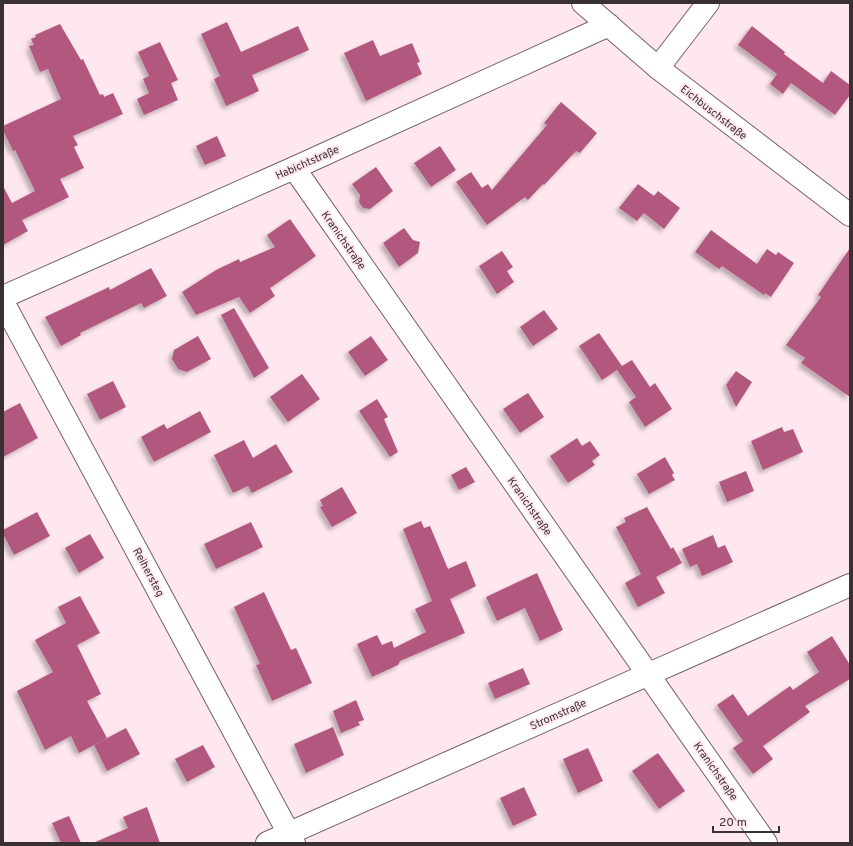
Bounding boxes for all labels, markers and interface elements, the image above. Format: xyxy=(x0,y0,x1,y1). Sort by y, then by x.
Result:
street label: Eichbuschstraße xyxy=(677,82,750,143)
street label: Habichtstraße xyxy=(273,143,342,183)
street label: Kranichstraße xyxy=(318,208,369,273)
street label: Kranichstraße xyxy=(504,474,555,539)
street label: Reihersteg xyxy=(129,545,167,599)
street label: Stromstraße xyxy=(528,696,589,734)
street label: Kranichstraße xyxy=(690,739,741,804)
scale bar xyxy=(713,808,779,834)
text: 20 m xyxy=(719,815,747,831)

